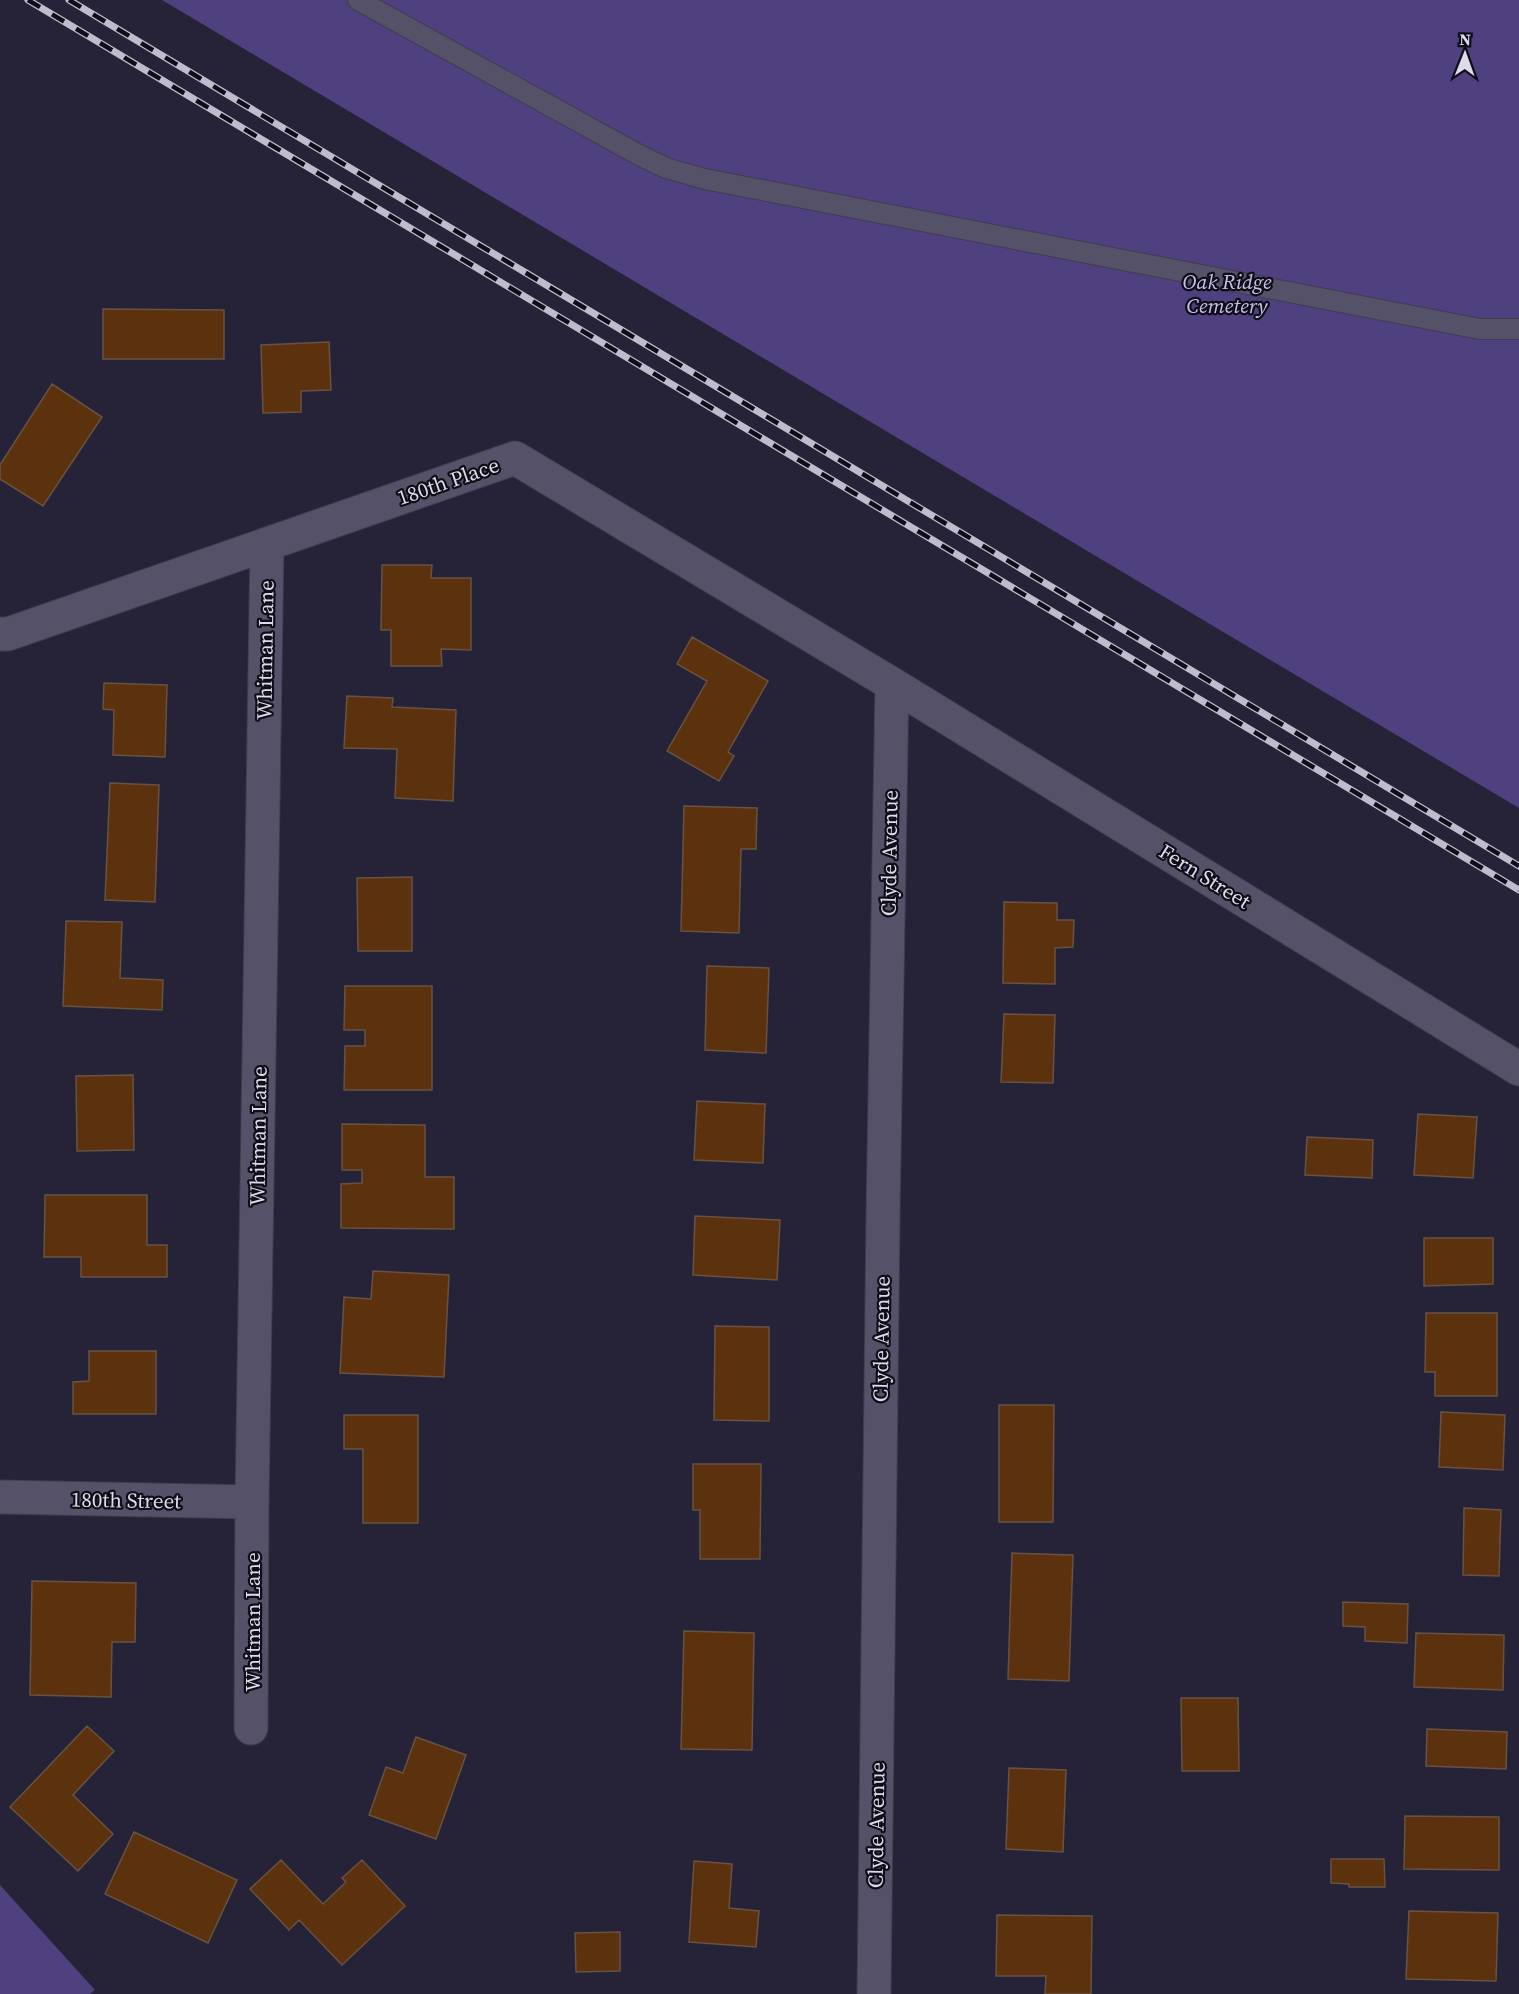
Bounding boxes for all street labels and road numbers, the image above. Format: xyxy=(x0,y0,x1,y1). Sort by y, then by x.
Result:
street label: 180th Place xyxy=(393,450,503,512)
street label: Whitman Lane xyxy=(249,580,281,720)
street label: Clyde Avenue xyxy=(873,790,905,916)
street label: Fern Street xyxy=(1154,836,1256,916)
street label: Whitman Lane xyxy=(242,1066,274,1206)
street label: Clyde Avenue xyxy=(865,1276,897,1402)
street label: 180th Street xyxy=(71,1485,181,1515)
street label: Whitman Lane xyxy=(238,1552,267,1692)
street label: Clyde Avenue xyxy=(860,1762,892,1888)

